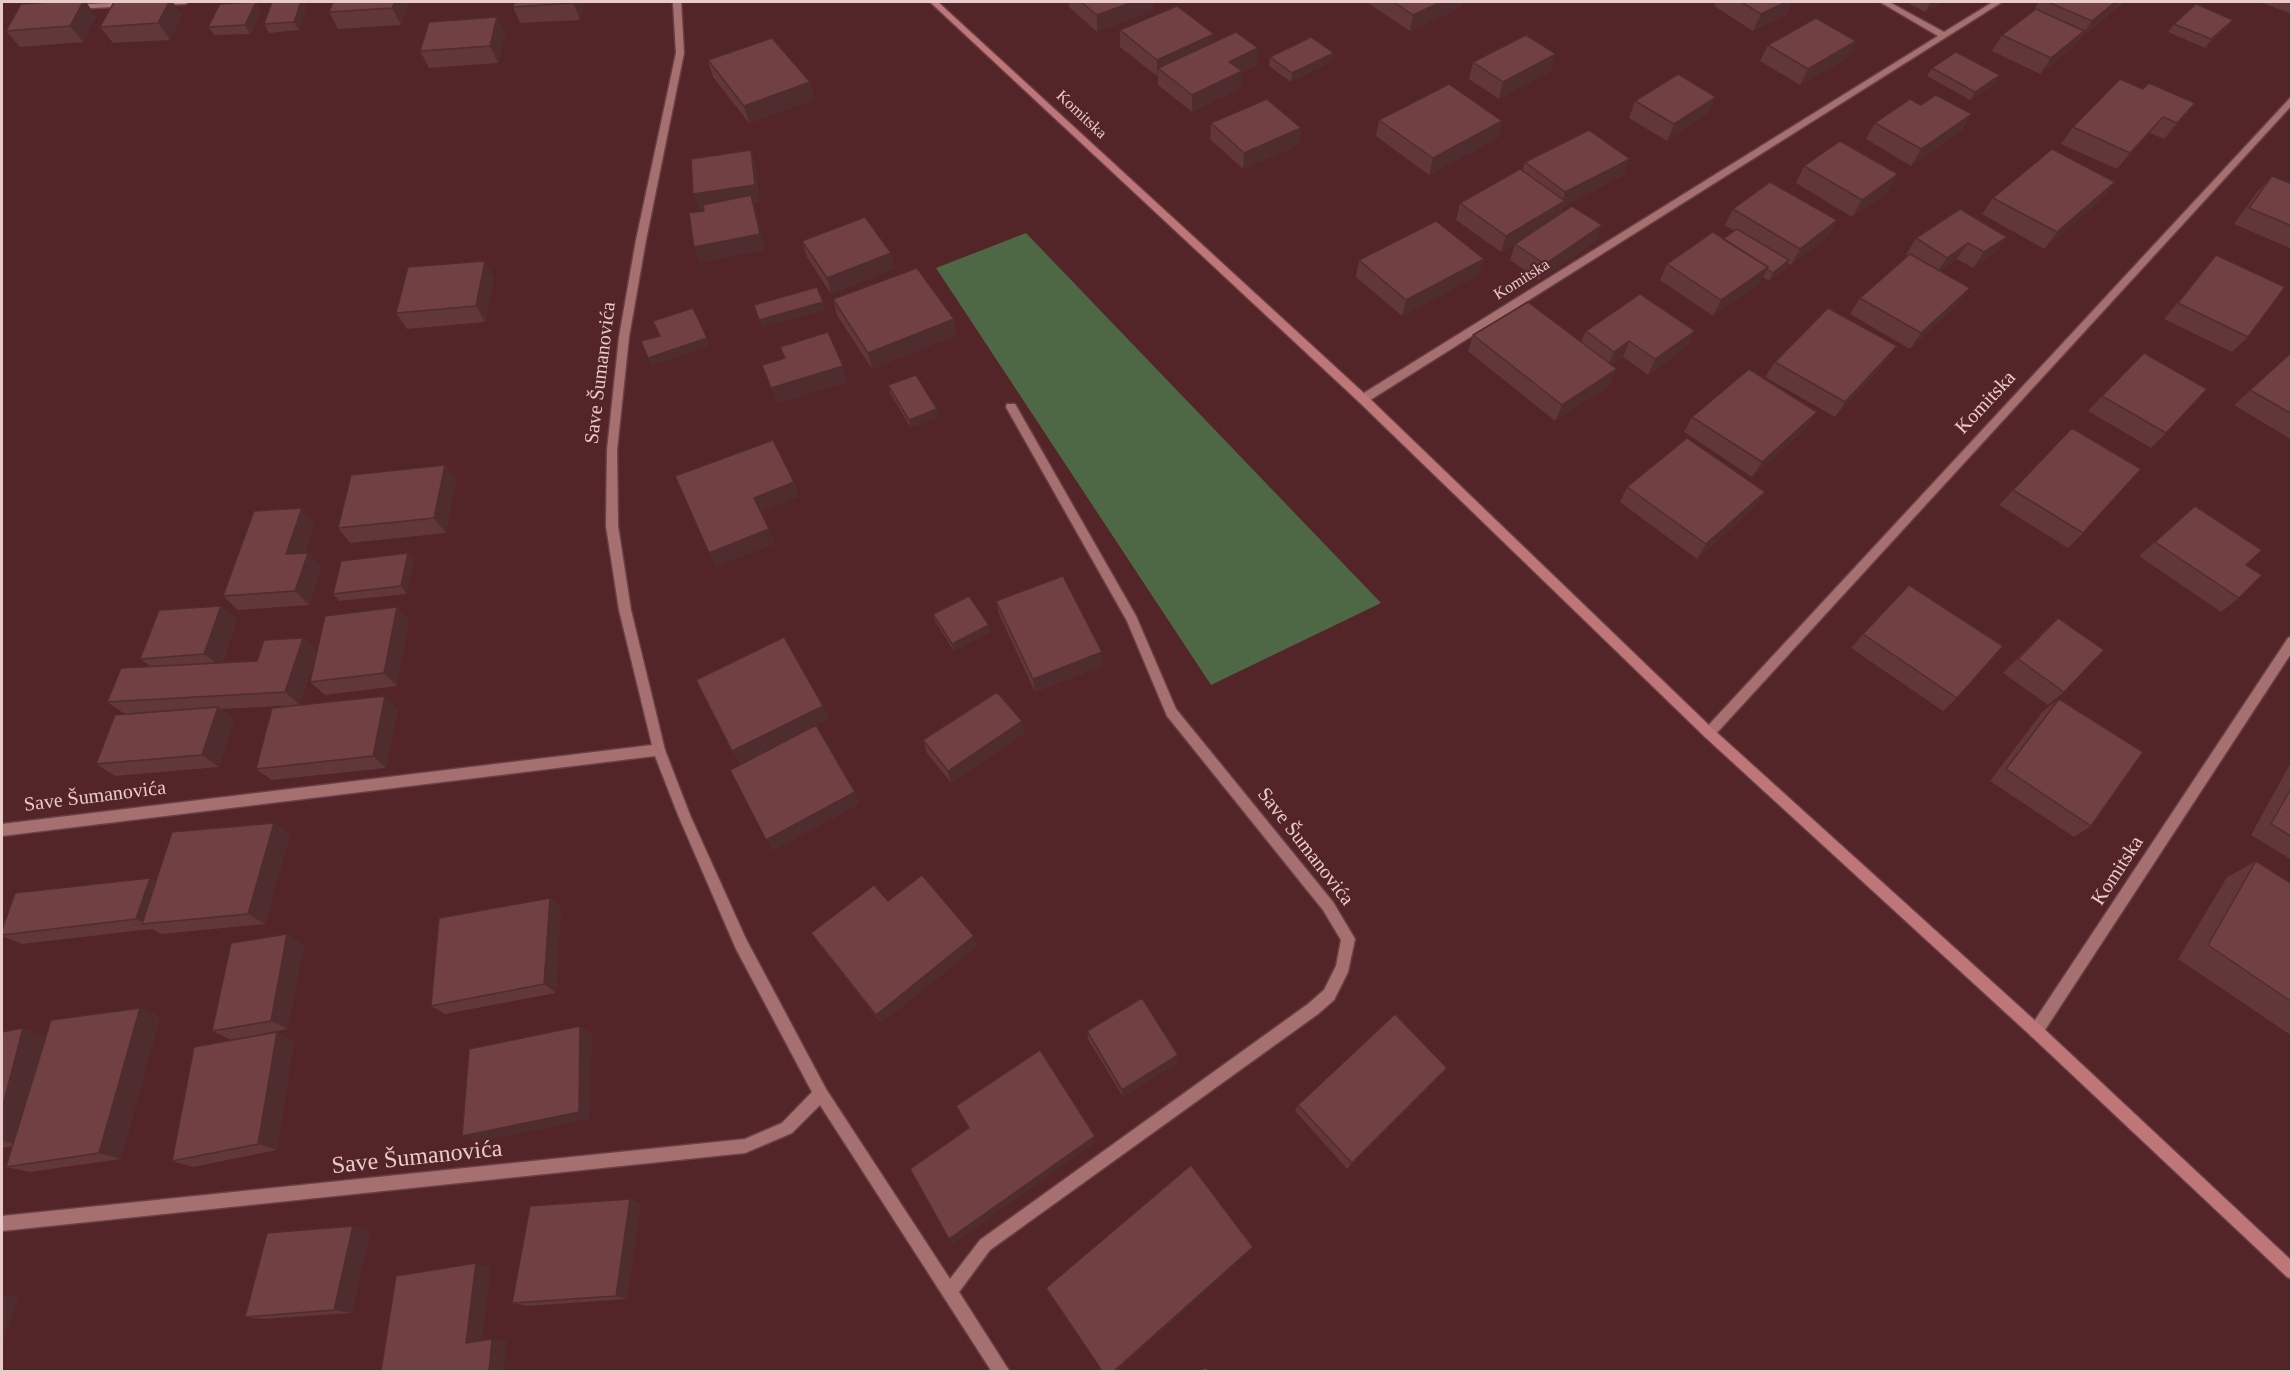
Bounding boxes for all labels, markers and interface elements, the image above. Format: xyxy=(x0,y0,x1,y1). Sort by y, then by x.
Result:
street label: Komitska xyxy=(1052,87,1110,143)
street label: Komitska xyxy=(1491,255,1553,305)
street label: Save Šumanovića xyxy=(580,301,622,445)
street label: Komitska xyxy=(1951,366,2021,440)
street label: Save Šumanovića xyxy=(23,776,167,818)
street label: Save Šumanovića xyxy=(1252,783,1358,911)
street label: Komitska xyxy=(2087,832,2149,910)
street label: Save Šumanovića xyxy=(330,1135,504,1181)

